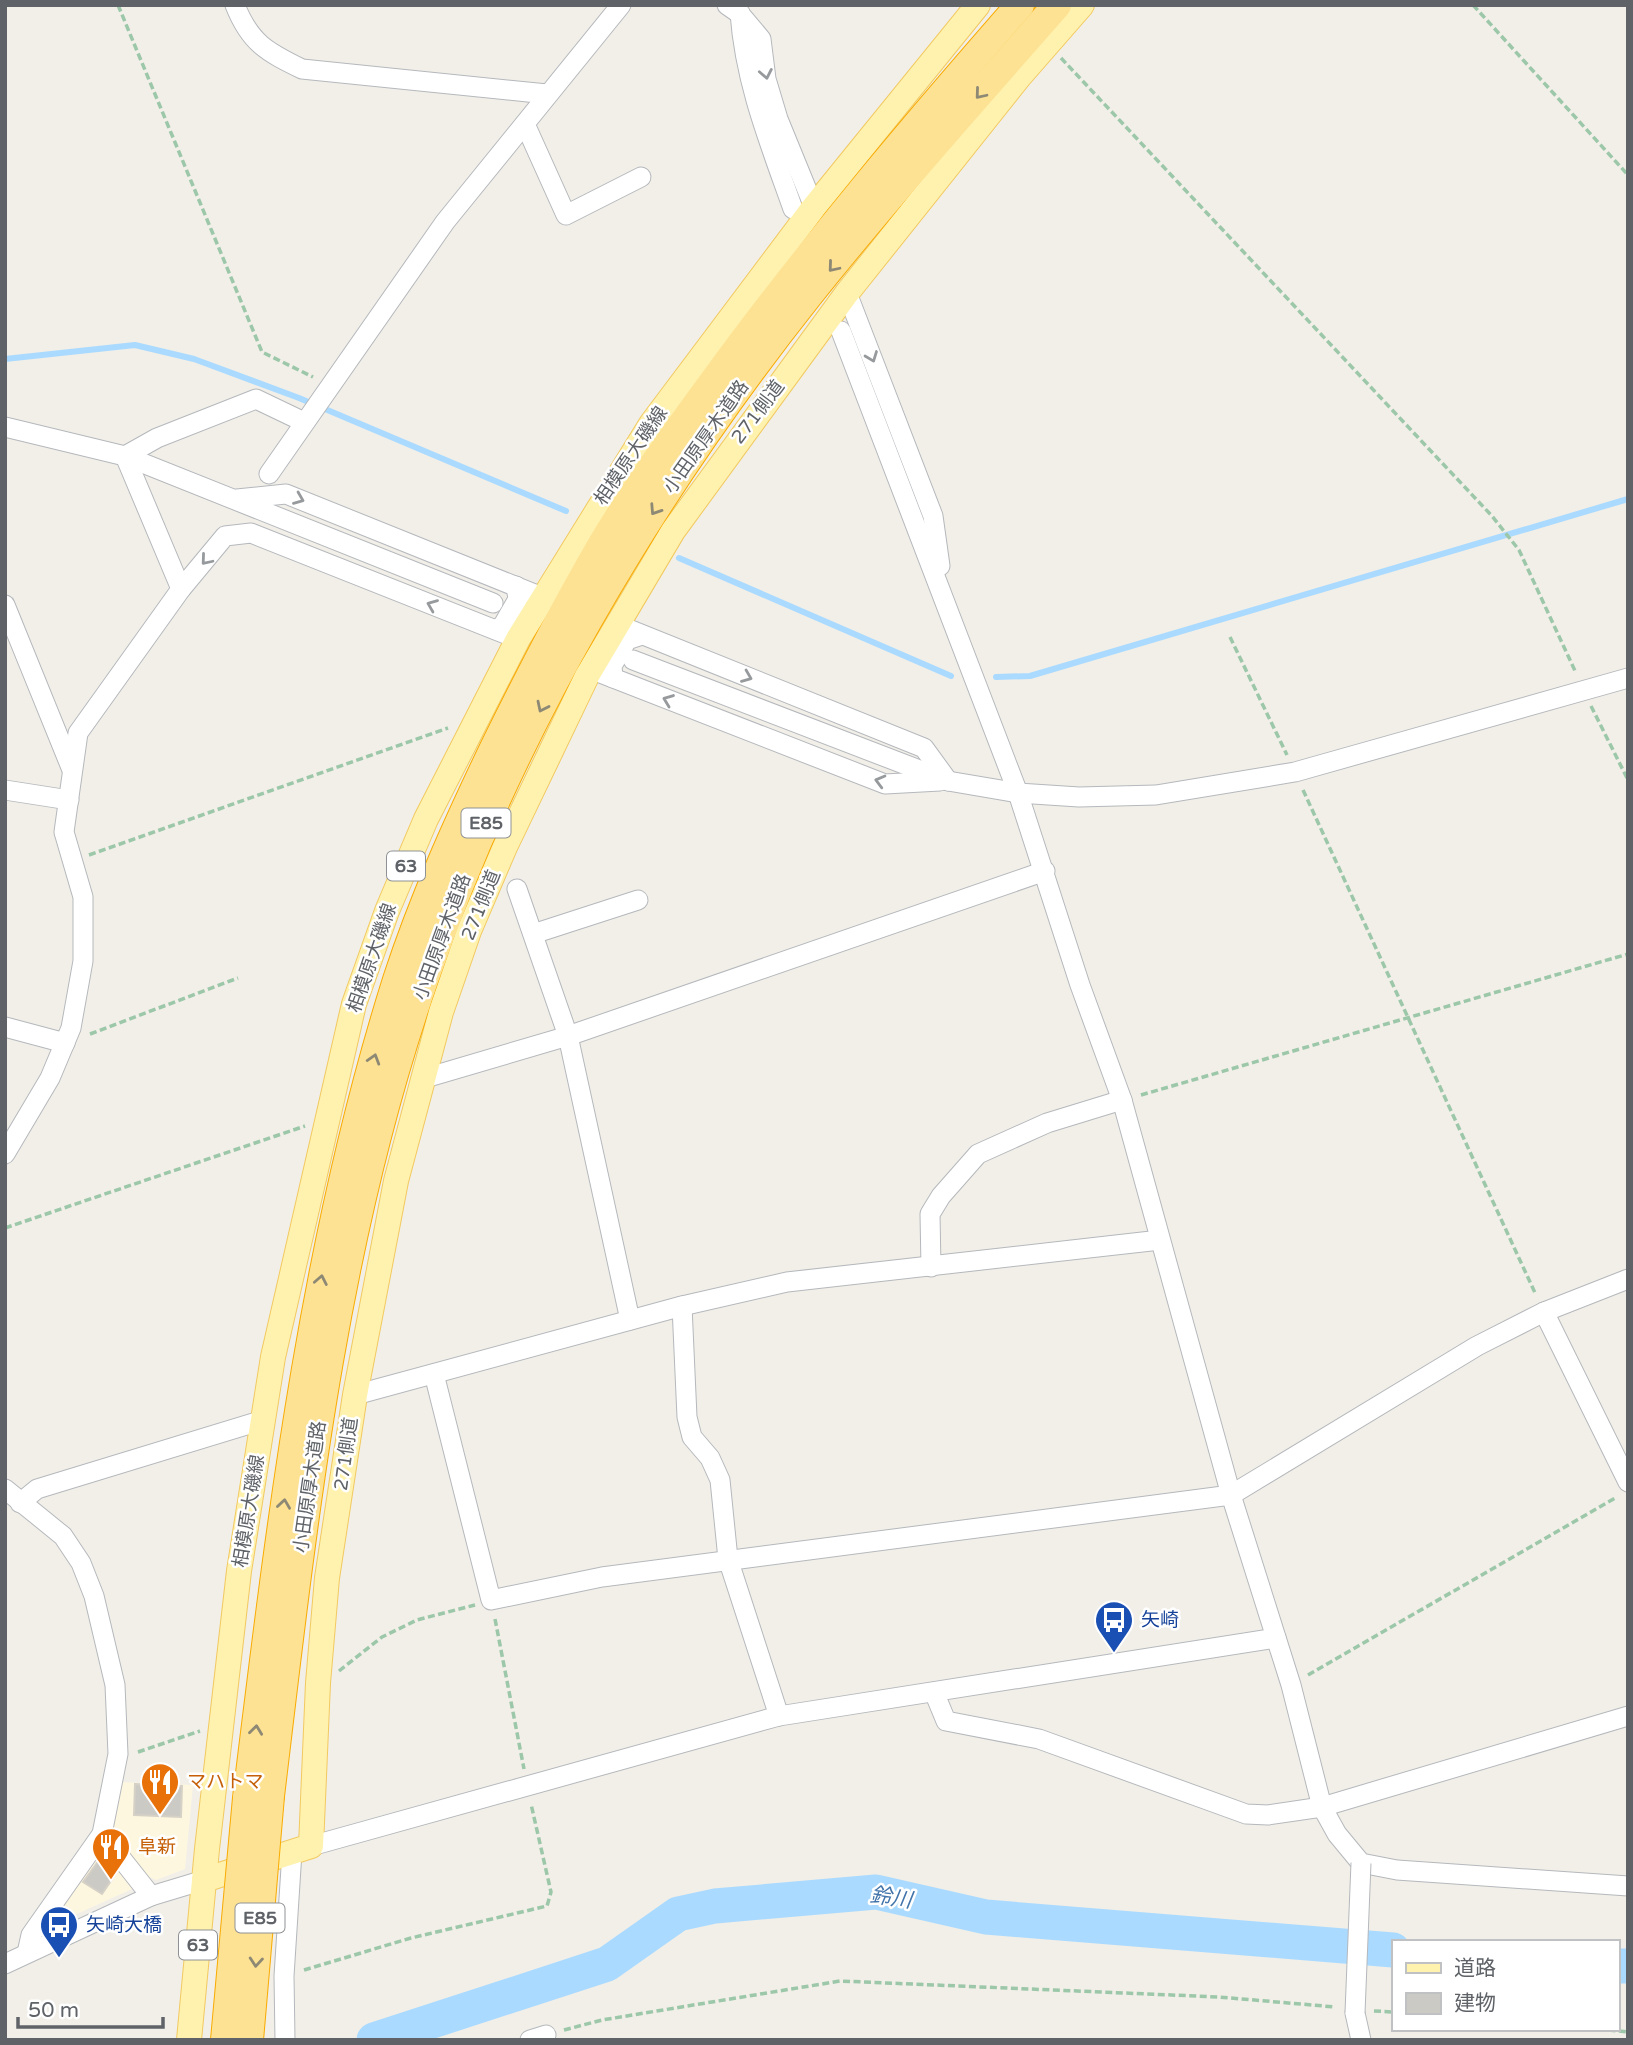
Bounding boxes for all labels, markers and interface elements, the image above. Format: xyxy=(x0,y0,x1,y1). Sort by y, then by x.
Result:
one-way arrow xyxy=(758,68,773,80)
one-way arrow xyxy=(976,85,988,98)
one-way arrow xyxy=(829,259,841,272)
one-way arrow xyxy=(863,350,877,362)
street label: 小田原厚木道路 xyxy=(659,376,753,498)
street label: 271側道 xyxy=(727,376,789,448)
street label: 相模原大磯線 xyxy=(590,403,672,509)
one-way arrow xyxy=(292,491,304,505)
one-way arrow xyxy=(651,503,664,516)
one-way arrow xyxy=(202,551,214,564)
one-way arrow xyxy=(427,599,439,613)
one-way arrow xyxy=(741,669,753,683)
one-way arrow xyxy=(662,694,674,708)
one-way arrow xyxy=(536,700,550,712)
one-way arrow xyxy=(875,775,887,789)
road number: E85 xyxy=(462,808,510,838)
road number: 63 xyxy=(387,852,425,880)
street label: 271側道 xyxy=(457,867,505,943)
street label: 小田原厚木道路 xyxy=(409,871,475,1003)
street label: 相模原大磯線 xyxy=(343,901,401,1015)
one-way arrow xyxy=(365,1053,380,1065)
one-way arrow xyxy=(313,1274,328,1286)
street label: 271側道 xyxy=(330,1416,362,1492)
street label: 小田原厚木道路 xyxy=(290,1420,330,1554)
street label: 相模原大磯線 xyxy=(229,1453,269,1569)
one-way arrow xyxy=(277,1499,292,1510)
bus stop icon: 矢崎 xyxy=(1093,1599,1135,1654)
place label: 矢崎 xyxy=(1141,1609,1179,1631)
one-way arrow xyxy=(248,1724,263,1736)
restaurant icon: マハトマ xyxy=(139,1761,181,1816)
place label: マハトマ xyxy=(187,1771,264,1793)
restaurant icon: 阜新 xyxy=(90,1826,132,1881)
place label: 阜新 xyxy=(138,1836,176,1858)
water label: 鈴川 xyxy=(868,1883,916,1914)
bus stop icon: 矢崎大橋 xyxy=(38,1904,80,1959)
road number: E85 xyxy=(236,1904,284,1932)
place label: 矢崎大橋 xyxy=(86,1914,162,1936)
road number: 63 xyxy=(179,1930,217,1959)
legend xyxy=(1392,1940,1619,2031)
text: 道路 xyxy=(1454,1956,1496,1981)
one-way arrow xyxy=(249,1957,264,1968)
scale bar xyxy=(18,1986,163,2030)
text: 建物 xyxy=(1454,1991,1496,2016)
text: 50 m xyxy=(28,1998,79,2023)

